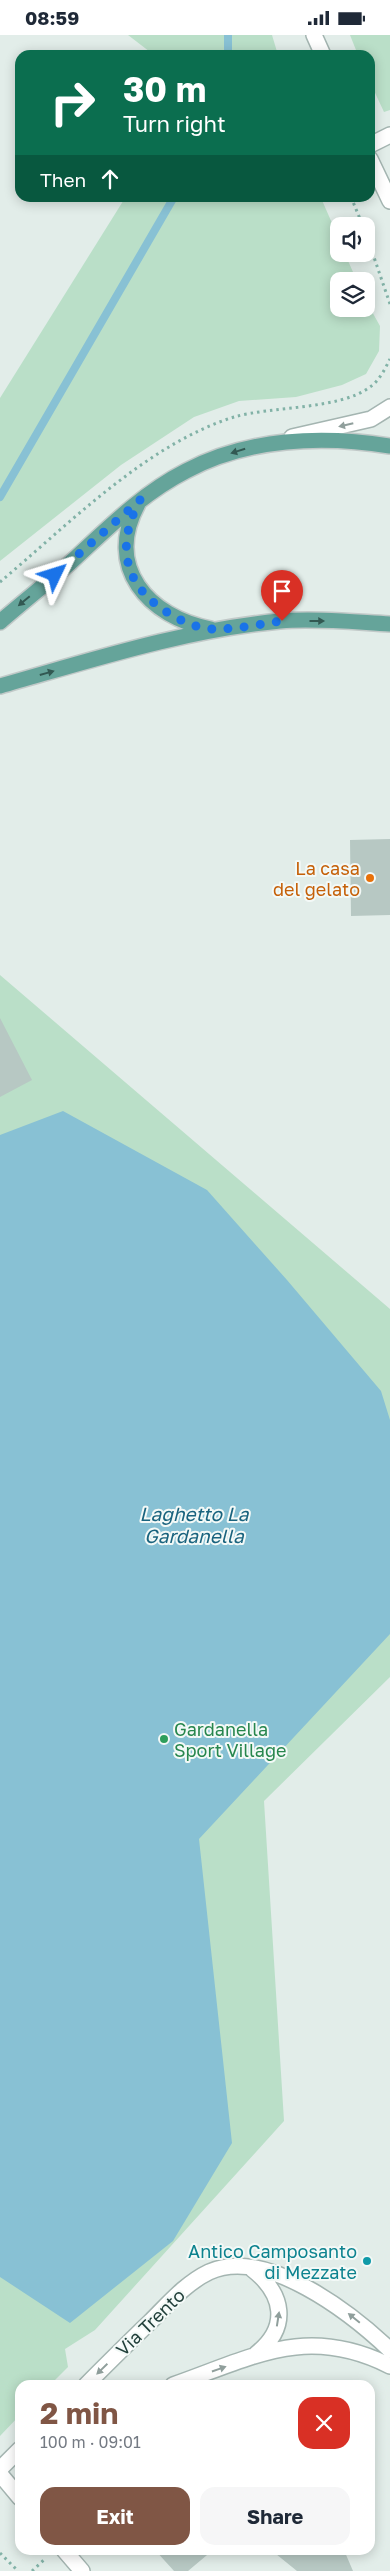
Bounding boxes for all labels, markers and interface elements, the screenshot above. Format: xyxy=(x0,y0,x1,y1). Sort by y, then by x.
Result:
text: 08:59 xyxy=(25,6,79,29)
text: 30 m xyxy=(123,68,206,110)
icon: right xyxy=(40,70,105,135)
text: Turn right xyxy=(123,110,226,137)
icon: ahead xyxy=(96,165,124,193)
text: Then xyxy=(40,168,86,191)
map controls xyxy=(330,217,375,317)
button: sound xyxy=(330,217,375,262)
button: layers xyxy=(330,272,375,317)
one-way arrow xyxy=(338,421,353,429)
one-way arrow xyxy=(230,448,245,456)
position arrow xyxy=(28,548,80,600)
pin xyxy=(261,570,303,621)
icon: arrive xyxy=(268,577,296,605)
one-way arrow xyxy=(18,596,31,607)
one-way arrow xyxy=(309,617,325,625)
one-way arrow xyxy=(39,668,54,676)
place label: La casa del gelato xyxy=(273,857,360,900)
marker: La casa del gelato xyxy=(364,872,376,884)
water label: Laghetto La Gardanella xyxy=(139,1502,250,1547)
place label: Gardanella Sport Village xyxy=(174,1718,287,1761)
marker: Gardanella Sport Village xyxy=(158,1733,170,1745)
place label: Antico Camposanto di Mezzate xyxy=(188,2240,357,2283)
marker: Antico Camposanto di Mezzate xyxy=(361,2255,373,2267)
street label: Via Trento xyxy=(111,2284,189,2360)
one-way arrow xyxy=(274,2311,282,2327)
one-way arrow xyxy=(348,2312,361,2323)
one-way arrow xyxy=(96,2363,108,2375)
one-way arrow xyxy=(212,2365,227,2373)
text: 2 min xyxy=(40,2395,118,2431)
button: close xyxy=(298,2397,350,2449)
text: 100 m · 09:01 xyxy=(40,2432,141,2452)
button: Exit xyxy=(40,2487,190,2545)
button: Share xyxy=(200,2487,350,2545)

